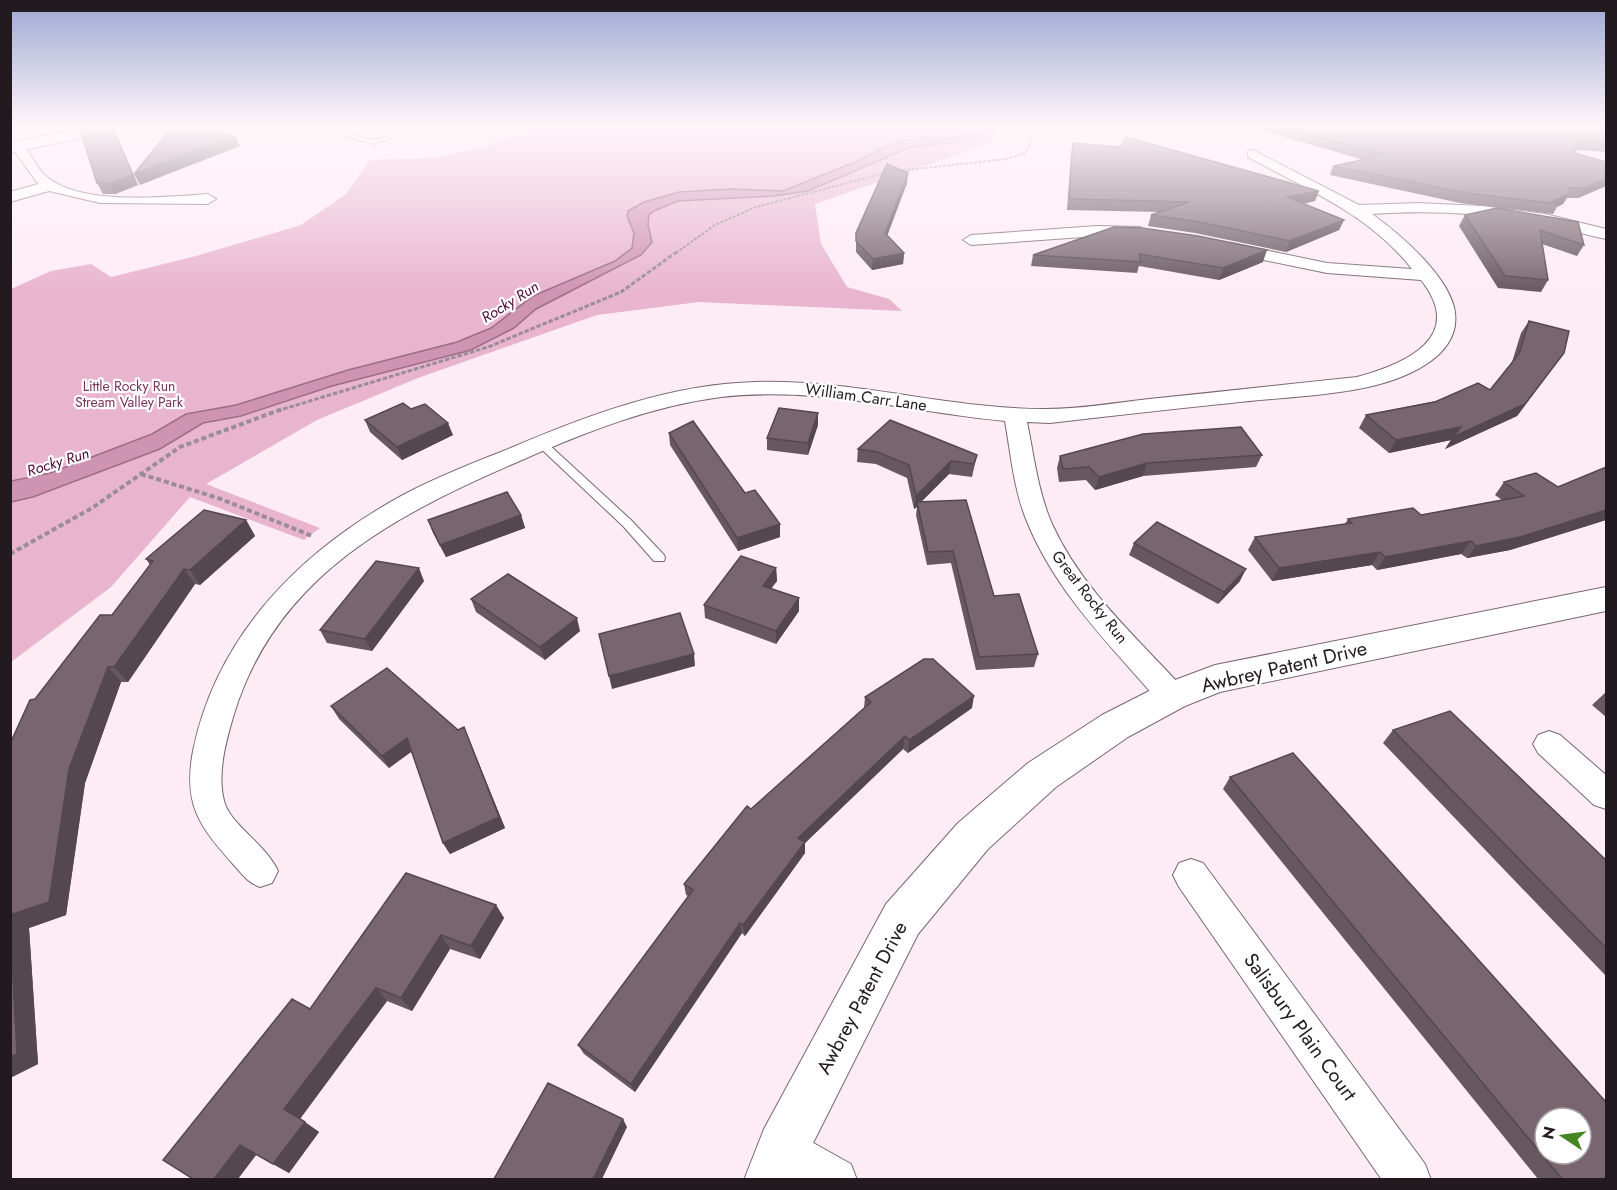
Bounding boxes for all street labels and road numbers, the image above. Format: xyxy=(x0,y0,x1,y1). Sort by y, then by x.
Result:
street label: William Carr Lane xyxy=(804,377,928,417)
street label: Great Rocky Run xyxy=(1046,546,1134,648)
street label: Awbrey Patent Drive xyxy=(1198,634,1370,700)
street label: Awbrey Patent Drive xyxy=(809,916,915,1080)
street label: Salisbury Plain Court xyxy=(1236,947,1364,1107)

